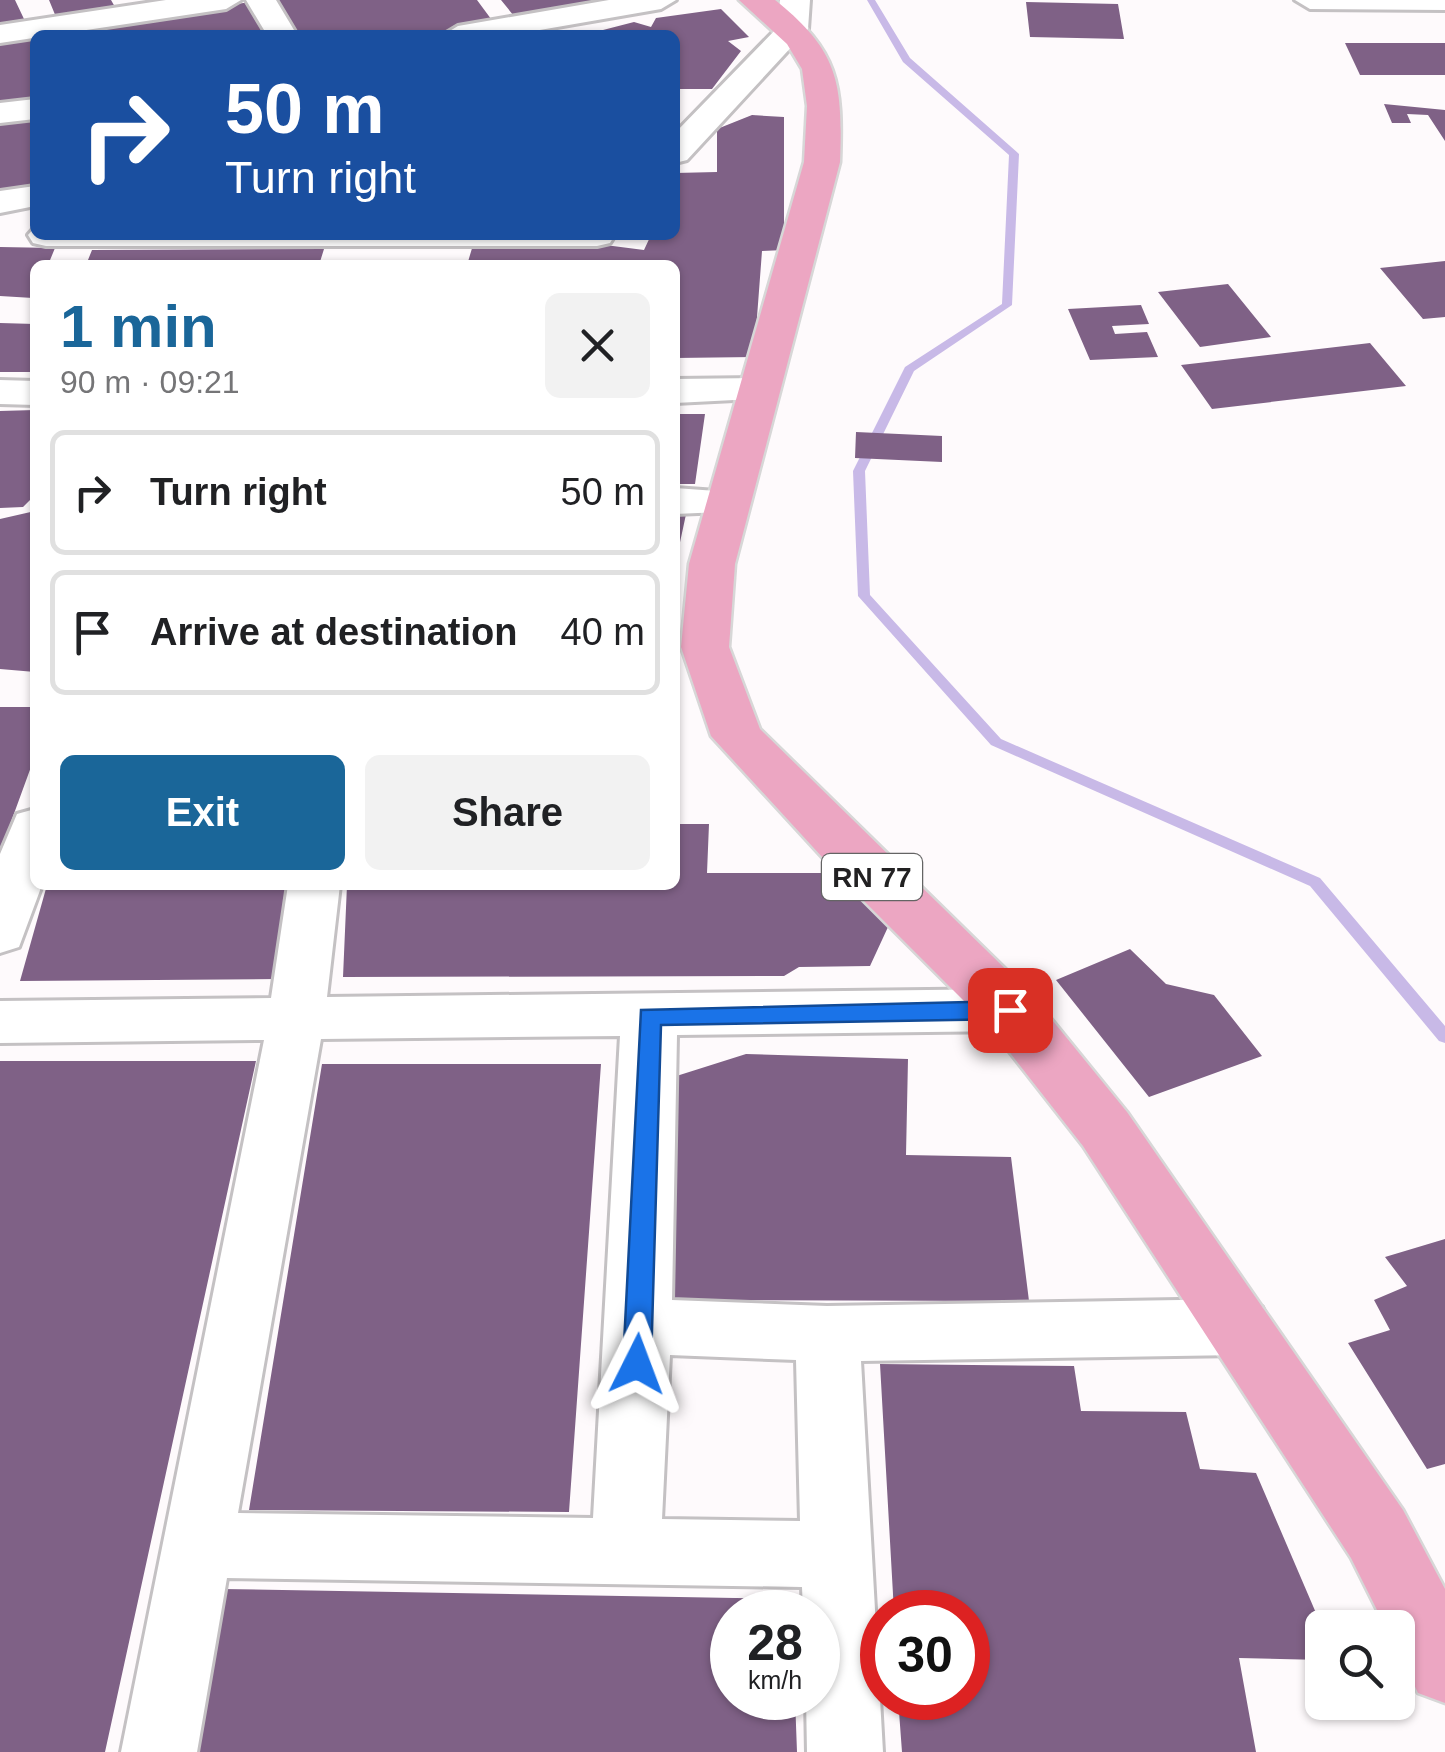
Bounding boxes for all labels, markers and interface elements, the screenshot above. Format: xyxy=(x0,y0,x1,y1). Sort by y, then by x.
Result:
icon: right xyxy=(60,70,190,200)
text: 50 m xyxy=(225,70,385,148)
text: Turn right xyxy=(225,152,416,203)
text: 1 min xyxy=(60,293,217,360)
button: close xyxy=(545,293,650,398)
text: 90 m · 09:21 xyxy=(60,364,240,400)
icon: right xyxy=(65,465,120,520)
text: Turn right xyxy=(150,471,327,513)
text: 50 m xyxy=(561,471,645,513)
icon: arrive xyxy=(65,605,120,660)
text: Arrive at destination xyxy=(150,611,517,653)
text: 40 m xyxy=(561,611,645,653)
button: Exit xyxy=(60,755,345,870)
button: Share xyxy=(365,755,650,870)
road number: RN 77 xyxy=(822,854,922,900)
pin xyxy=(968,968,1053,1053)
icon: arrive xyxy=(983,983,1038,1038)
position arrow xyxy=(585,1312,689,1416)
speed limit sign: 30 xyxy=(860,1590,990,1720)
map controls xyxy=(1305,1610,1415,1720)
button: search xyxy=(1305,1610,1415,1720)
text: 28 xyxy=(747,1615,803,1671)
text: km/h xyxy=(748,1666,802,1694)

